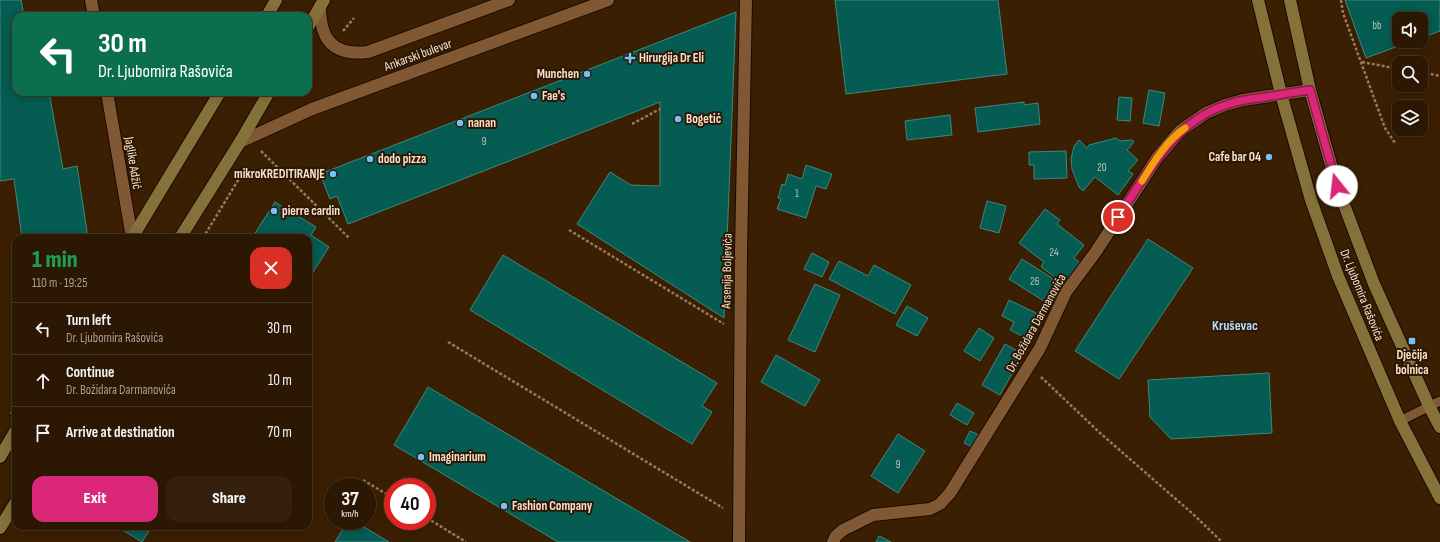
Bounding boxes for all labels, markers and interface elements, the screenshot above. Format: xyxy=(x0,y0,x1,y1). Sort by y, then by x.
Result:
map controls xyxy=(1392,12,1428,136)
button: sound xyxy=(1392,12,1428,48)
house number: bb xyxy=(1372,19,1382,32)
text: 30 m xyxy=(98,27,147,60)
icon: left xyxy=(32,28,84,80)
street label: Ankarski bulevar xyxy=(381,35,454,75)
place label: Hirurgija Dr Eli xyxy=(639,50,704,66)
marker: Hirurgija Dr Eli xyxy=(624,52,636,64)
button: search xyxy=(1392,56,1428,92)
text: Dr. Ljubomira Rašovića xyxy=(98,61,233,82)
place label: Munchen xyxy=(537,66,579,82)
marker: Munchen xyxy=(582,69,592,79)
place label: Fae's xyxy=(542,88,565,104)
marker: Fae's xyxy=(529,91,539,101)
button: layers xyxy=(1392,100,1428,136)
place label: Bogetić xyxy=(686,111,722,127)
marker: Bogetić xyxy=(673,114,683,124)
place label: nanan xyxy=(468,115,496,131)
marker: nanan xyxy=(455,118,465,128)
street label: Jaglike Adžić xyxy=(121,135,145,190)
house number: 9 xyxy=(482,135,487,148)
place label: Cafe bar 04 xyxy=(1208,149,1261,165)
place label: dodo pizza xyxy=(378,151,426,167)
marker: Cafe bar 04 xyxy=(1264,152,1274,162)
marker: dodo pizza xyxy=(365,154,375,164)
house number: 20 xyxy=(1097,161,1107,174)
position arrow xyxy=(1316,165,1358,207)
place label: mikroKREDITIRANJE xyxy=(234,166,325,182)
marker: mikroKREDITIRANJE xyxy=(328,169,338,179)
house number: 1 xyxy=(795,187,799,200)
pin xyxy=(1101,200,1135,234)
place label: pierre cardin xyxy=(282,203,340,219)
marker: pierre cardin xyxy=(269,206,279,216)
icon: arrive xyxy=(1107,206,1129,228)
street label: Arsenija Boljevića xyxy=(718,233,736,310)
text: 1 min xyxy=(32,245,78,274)
house number: 24 xyxy=(1049,246,1059,259)
button: close xyxy=(250,247,292,289)
street label: Dr. Ljubomira Rašovića xyxy=(1336,247,1388,343)
street label: Dr. Božidara Darmanovića xyxy=(1002,271,1070,375)
text: 110 m · 19:25 xyxy=(32,275,87,291)
house number: 26 xyxy=(1030,275,1040,288)
text: Turn left xyxy=(66,311,111,330)
district label: Kruševac xyxy=(1212,317,1258,334)
icon: left xyxy=(32,318,54,340)
text: 30 m xyxy=(267,319,292,338)
text: Dr. Ljubomira Rašovića xyxy=(66,330,163,346)
marker: Dječija bolnica xyxy=(1407,336,1417,346)
place label: Dječija bolnica xyxy=(1395,347,1429,378)
text: Continue xyxy=(66,363,115,382)
icon: ahead xyxy=(32,370,54,392)
text: 10 m xyxy=(268,371,292,390)
text: Dr. Božidara Darmanovića xyxy=(66,382,176,398)
icon: arrive xyxy=(32,422,54,444)
text: Arrive at destination xyxy=(66,423,175,442)
text: 70 m xyxy=(267,423,292,442)
place label: Imaginarium xyxy=(429,449,486,465)
marker: Imaginarium xyxy=(416,452,426,462)
house number: 9 xyxy=(896,458,901,471)
button: Exit xyxy=(32,476,158,522)
button: Share xyxy=(166,476,292,522)
speed limit sign: 40 xyxy=(384,478,436,530)
text: 37 xyxy=(341,487,359,511)
place label: Fashion Company xyxy=(512,498,593,514)
marker: Fashion Company xyxy=(499,501,509,511)
text: km/h xyxy=(341,508,359,520)

